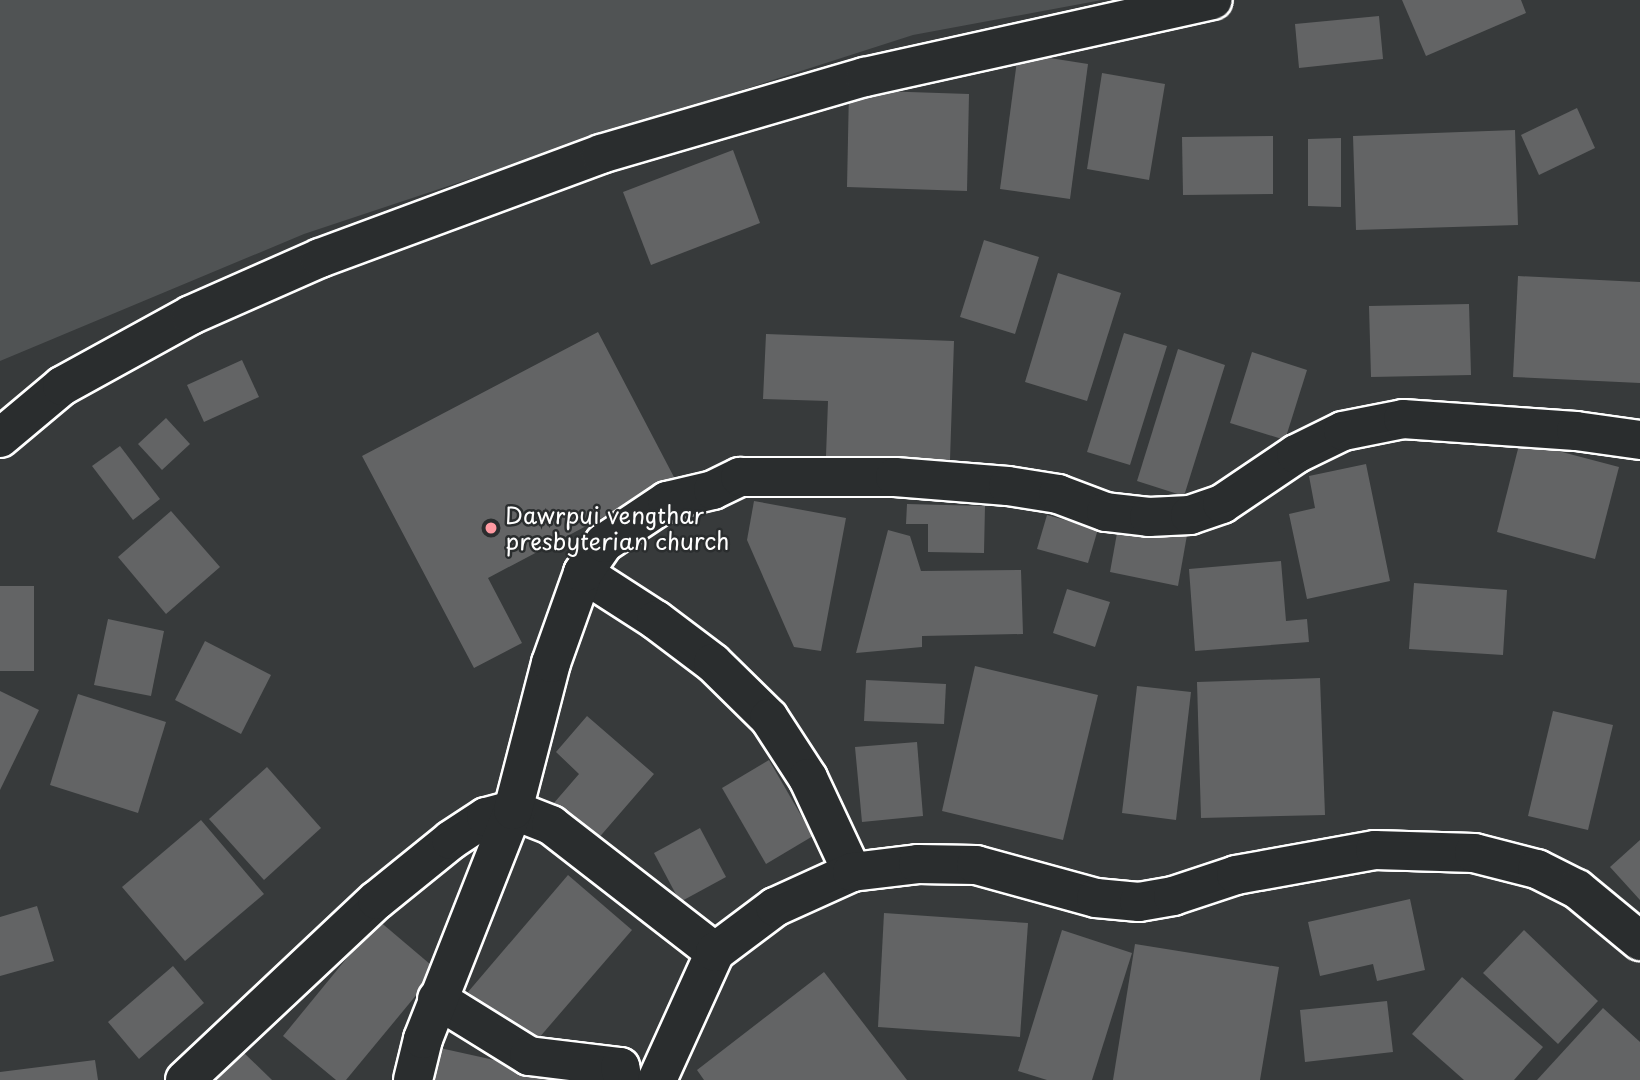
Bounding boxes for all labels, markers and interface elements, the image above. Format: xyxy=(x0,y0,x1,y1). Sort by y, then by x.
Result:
place label: Dawrpui vengthar presbyterian church xyxy=(505,501,728,555)
marker: Dawrpui vengthar presbyterian church xyxy=(483,520,499,536)

